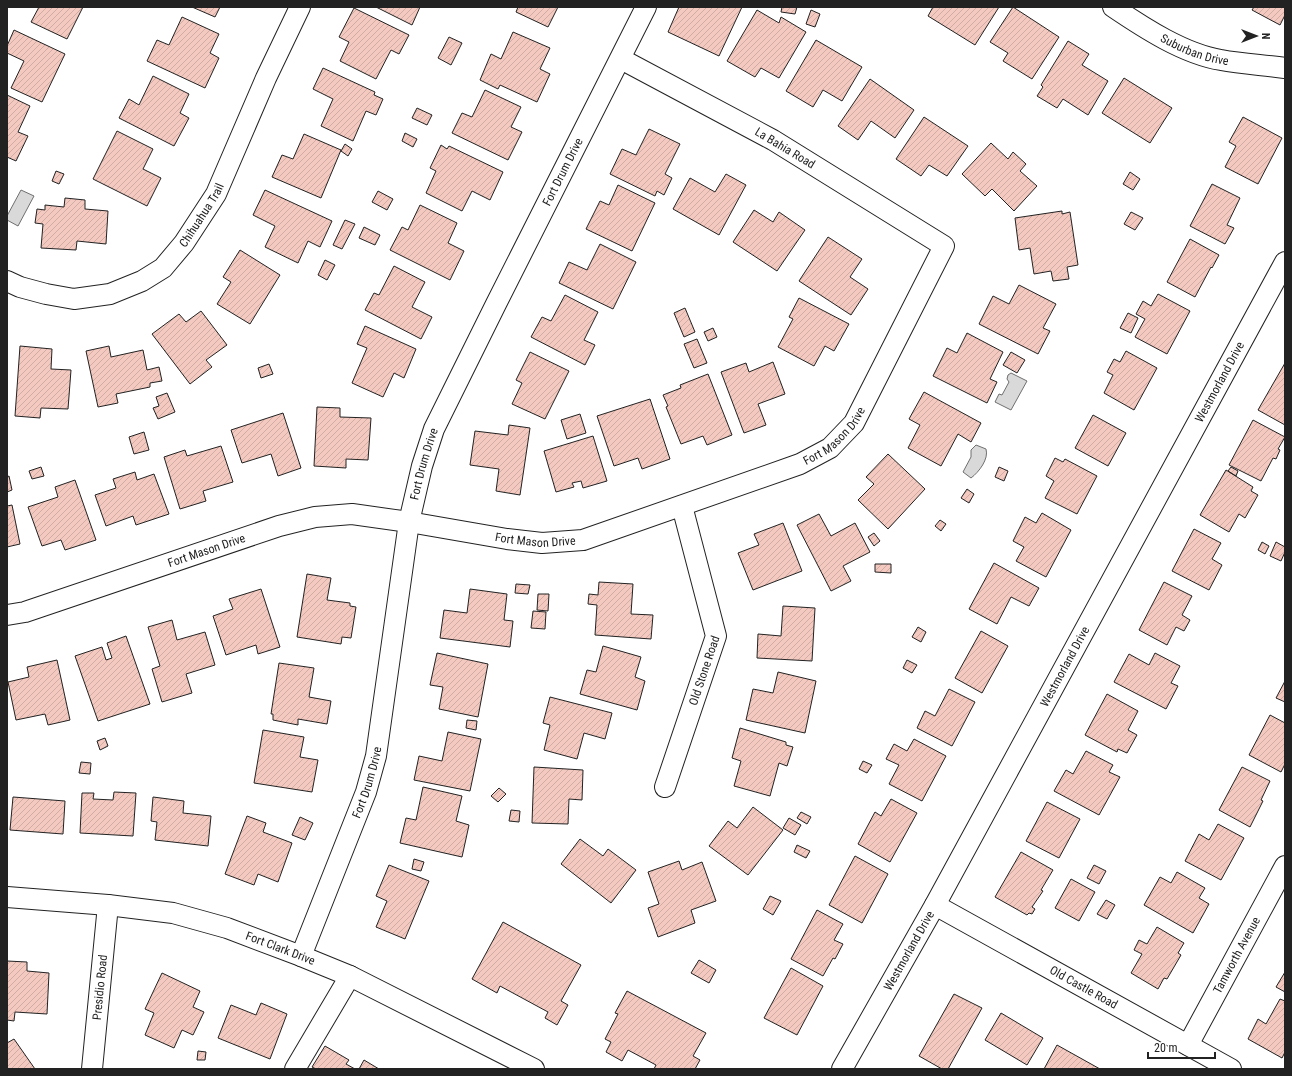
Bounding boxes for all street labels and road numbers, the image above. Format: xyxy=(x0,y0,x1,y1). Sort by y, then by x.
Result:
street label: Suburban Drive xyxy=(1158,31,1230,68)
street label: La Bahia Road xyxy=(752,125,818,171)
street label: Fort Drum Drive xyxy=(540,135,586,208)
street label: Chihuahua Trail xyxy=(176,181,227,250)
street label: Westmorland Drive xyxy=(1192,339,1247,425)
street label: Fort Mason Drive xyxy=(801,404,868,468)
street label: Fort Drum Drive xyxy=(407,426,441,501)
street label: Fort Mason Drive xyxy=(494,530,576,550)
street label: Fort Mason Drive xyxy=(166,531,248,570)
street label: Westmorland Drive xyxy=(1037,624,1092,709)
street label: Old Stone Road xyxy=(686,634,723,707)
street label: Fort Drum Drive xyxy=(349,745,384,820)
street label: Westmorland Drive xyxy=(881,908,937,993)
street label: Tamworth Avenue xyxy=(1210,914,1263,996)
street label: Fort Clark Drive xyxy=(244,929,317,968)
street label: Presidio Road xyxy=(90,954,110,1021)
street label: Old Castle Road xyxy=(1047,963,1120,1012)

